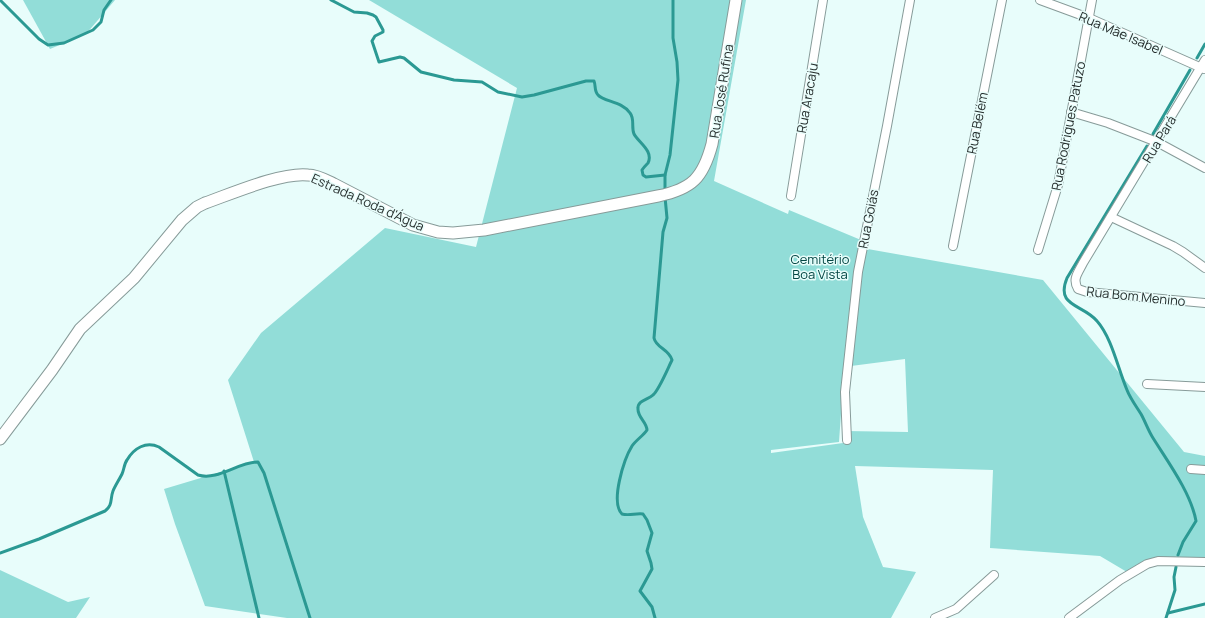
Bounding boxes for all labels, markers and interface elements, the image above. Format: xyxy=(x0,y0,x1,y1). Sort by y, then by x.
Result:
street label: Rua Mãe Isabel xyxy=(1076,7,1166,59)
street label: Rua José Rufina xyxy=(705,43,737,139)
street label: Rua Rodrigues Patuzo xyxy=(1047,60,1089,192)
street label: Rua Aracaju xyxy=(792,61,822,135)
street label: Rua Belém xyxy=(962,90,992,156)
street label: Rua Pará xyxy=(1138,112,1180,166)
street label: Estrada Roda d'Água xyxy=(309,169,427,235)
street label: Rua Goiás xyxy=(853,188,883,250)
park label: Cemitério Boa Vista xyxy=(791,250,850,283)
street label: Rua Bom Menino xyxy=(1086,282,1187,310)

